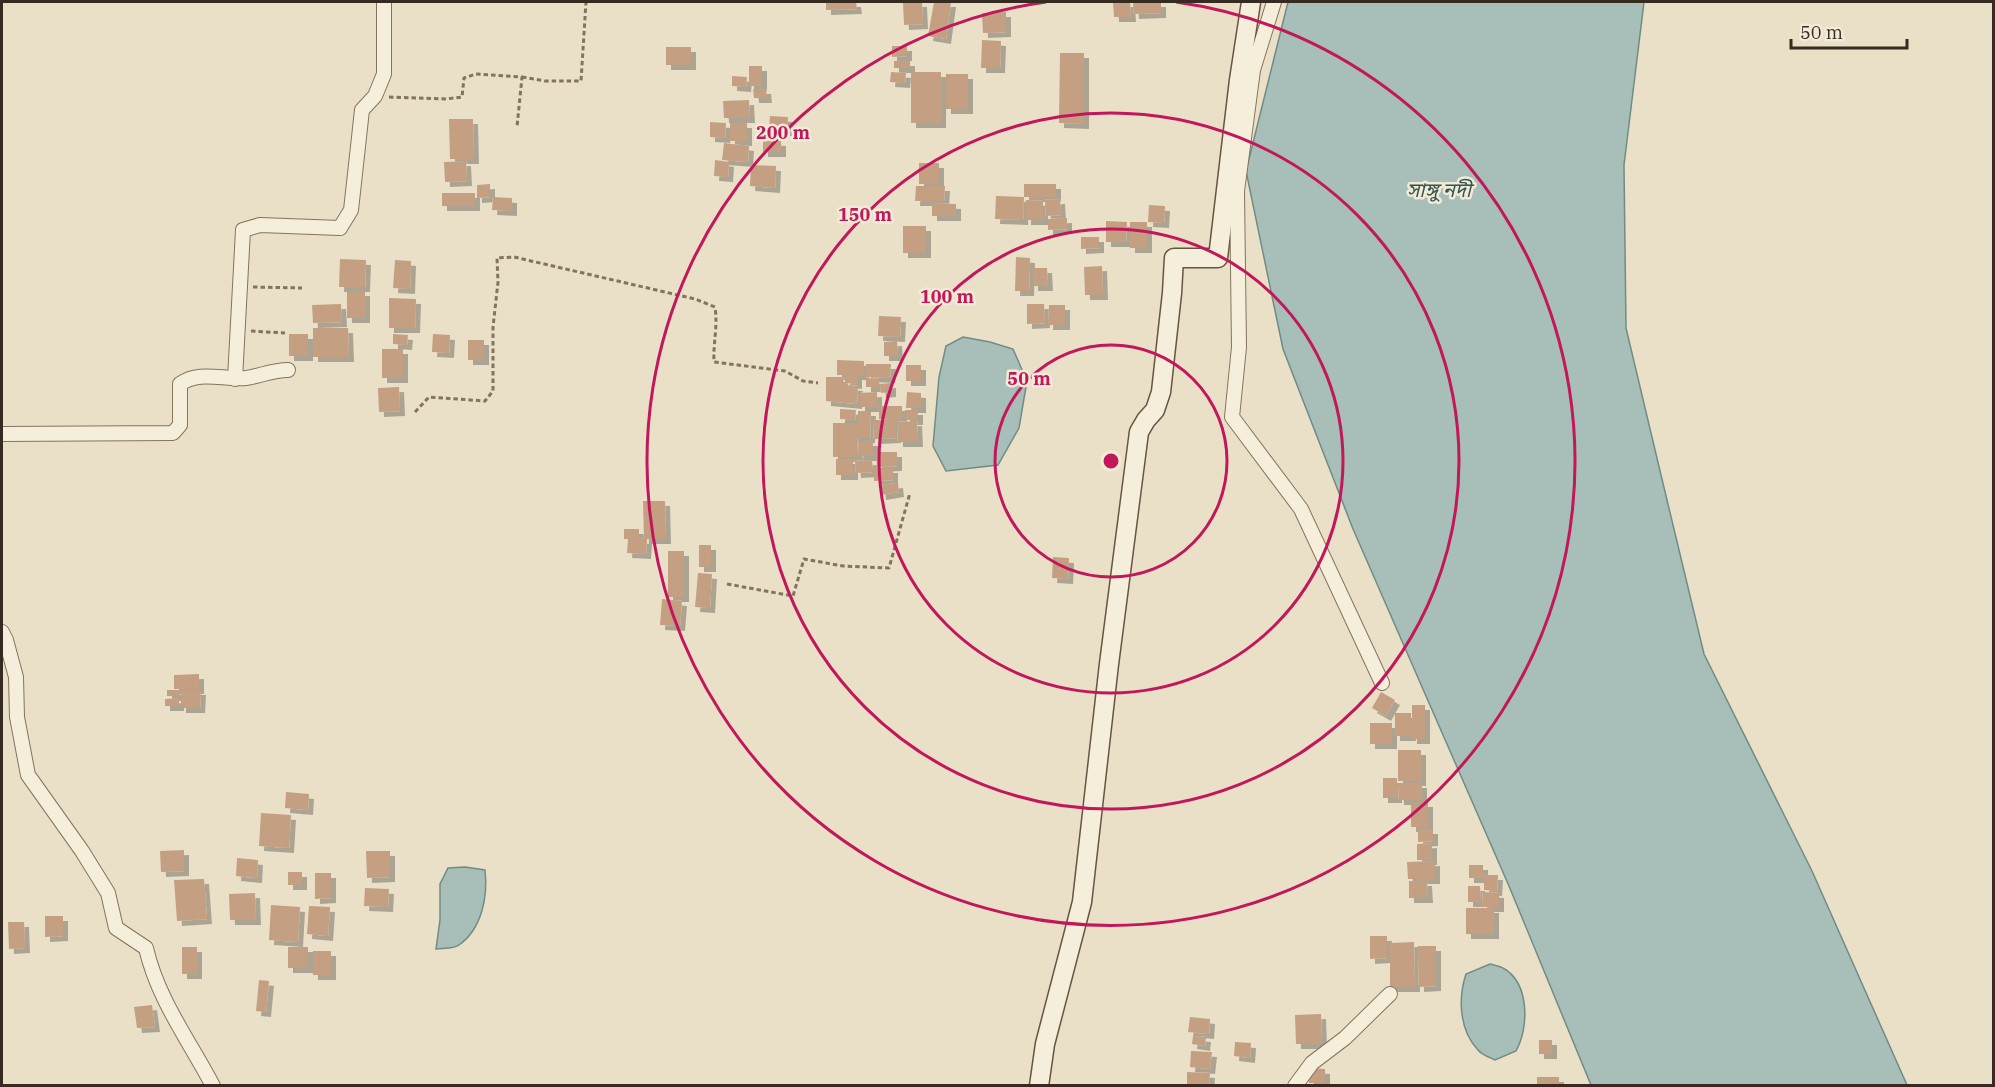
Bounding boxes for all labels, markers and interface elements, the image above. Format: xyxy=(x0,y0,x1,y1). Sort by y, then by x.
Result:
scale bar xyxy=(1791,12,1906,50)
text: 50 m xyxy=(1800,21,1843,44)
text: 200 m xyxy=(756,121,811,144)
water label: সাঙ্গু নদী xyxy=(1407,176,1475,203)
text: 150 m xyxy=(838,203,893,226)
text: 100 m xyxy=(920,285,975,308)
text: 50 m xyxy=(1007,367,1051,390)
centre of rings xyxy=(1101,451,1121,471)

